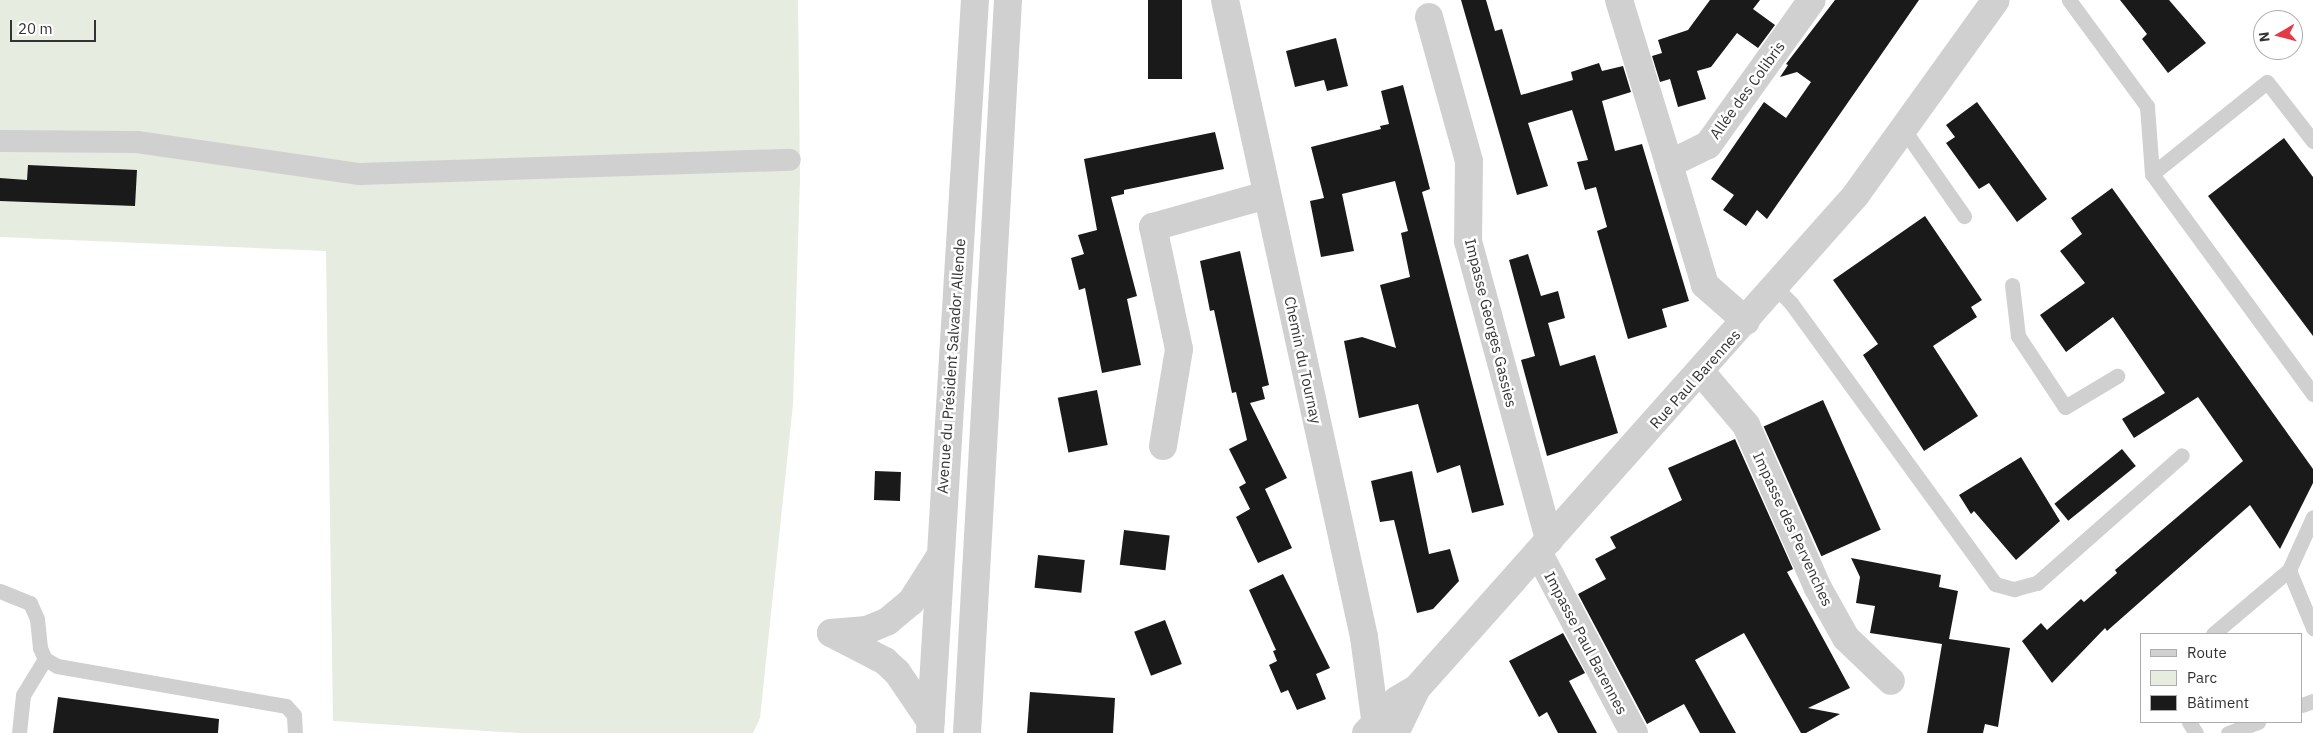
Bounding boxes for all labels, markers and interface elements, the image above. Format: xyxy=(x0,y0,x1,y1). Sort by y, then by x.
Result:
scale bar xyxy=(12,10,99,42)
north arrow xyxy=(2253,10,2303,60)
text: 20 m xyxy=(18,19,53,38)
text: N xyxy=(2255,31,2274,43)
street label: Allée des Colibris xyxy=(1706,38,1788,142)
street label: Impasse Georges Gassies xyxy=(1461,237,1521,409)
street label: Avenue du Président Salvador Allende xyxy=(933,238,969,494)
street label: Chemin du Tournay xyxy=(1281,295,1325,425)
street label: Rue Paul Barennes xyxy=(1646,326,1744,432)
street label: Impasse des Pervenches xyxy=(1749,449,1837,609)
street label: Impasse Paul Barennes xyxy=(1541,568,1631,718)
legend xyxy=(2140,633,2303,723)
text: Route xyxy=(2187,643,2227,662)
text: Parc xyxy=(2187,668,2217,687)
text: Bâtiment xyxy=(2187,693,2249,712)

